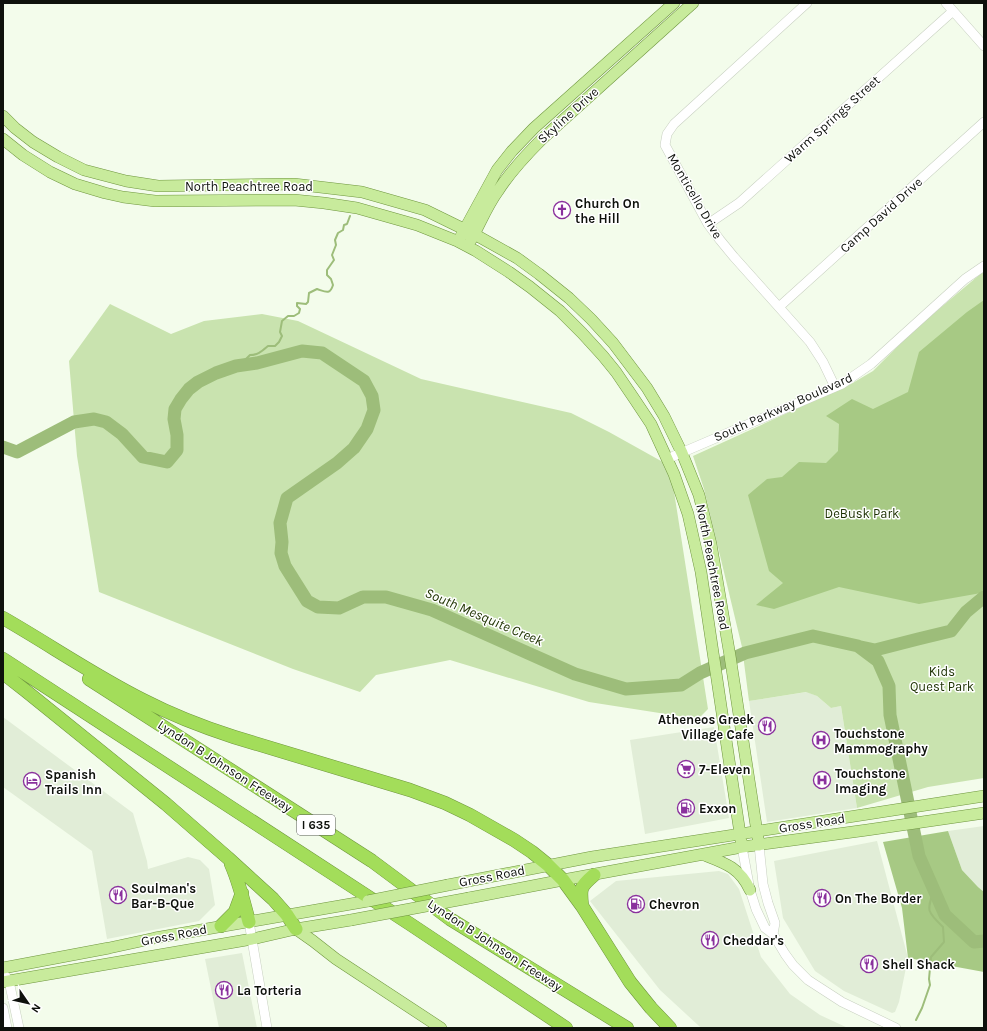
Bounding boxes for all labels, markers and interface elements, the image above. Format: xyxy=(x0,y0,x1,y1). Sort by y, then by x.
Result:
street label: Warm Springs Street xyxy=(781,72,883,166)
street label: Skyline Drive xyxy=(535,84,602,146)
street label: Monticello Drive xyxy=(665,151,726,242)
street label: Camp David Drive xyxy=(837,174,925,256)
street label: North Peachtree Road xyxy=(185,179,313,194)
place label: Church On the Hill xyxy=(575,196,640,226)
church icon: Church On the Hill xyxy=(552,200,572,220)
street label: South Parkway Boulevard xyxy=(711,370,855,444)
street label: North Peachtree Road xyxy=(693,503,733,631)
park label: DeBusk Park xyxy=(825,506,899,521)
water label: South Mesquite Creek xyxy=(422,584,547,650)
park label: Kids Quest Park xyxy=(910,664,974,694)
place label: Atheneos Greek Village Cafe xyxy=(658,712,754,742)
restaurant icon: Atheneos Greek Village Cafe xyxy=(757,716,777,736)
street label: Lyndon B Johnson Freeway xyxy=(155,717,295,815)
place label: Touchstone Mammography xyxy=(834,726,928,756)
hospital icon: Touchstone Mammography xyxy=(811,730,831,750)
supermarket icon: 7-Eleven xyxy=(676,759,696,779)
place label: 7-Eleven xyxy=(699,762,751,777)
place label: Touchstone Imaging xyxy=(835,766,906,796)
place label: Spanish Trails Inn xyxy=(45,767,102,797)
hospital icon: Touchstone Imaging xyxy=(812,770,832,790)
hotel icon: Spanish Trails Inn xyxy=(22,771,42,791)
fuel station icon: Exxon xyxy=(676,798,696,818)
place label: Exxon xyxy=(699,801,736,816)
street label: Gross Road xyxy=(778,810,846,836)
road number: I 635 xyxy=(297,815,335,835)
street label: Gross Road xyxy=(458,862,526,890)
place label: Soulman's Bar-B-Que xyxy=(131,881,196,911)
restaurant icon: Soulman's Bar-B-Que xyxy=(108,885,128,905)
restaurant icon: On The Border xyxy=(812,888,832,908)
place label: On The Border xyxy=(835,891,922,906)
fuel station icon: Chevron xyxy=(626,894,646,914)
street label: Lyndon B Johnson Freeway xyxy=(425,896,565,994)
place label: Chevron xyxy=(649,897,700,912)
street label: Gross Road xyxy=(140,921,208,949)
restaurant icon: Cheddar's xyxy=(700,930,720,950)
place label: Cheddar's xyxy=(723,933,784,948)
restaurant icon: Shell Shack xyxy=(859,954,879,974)
place label: Shell Shack xyxy=(882,957,955,972)
restaurant icon: La Torteria xyxy=(214,980,234,1000)
north arrow xyxy=(8,983,48,1023)
place label: La Torteria xyxy=(237,983,302,998)
text: N xyxy=(28,1001,43,1015)

